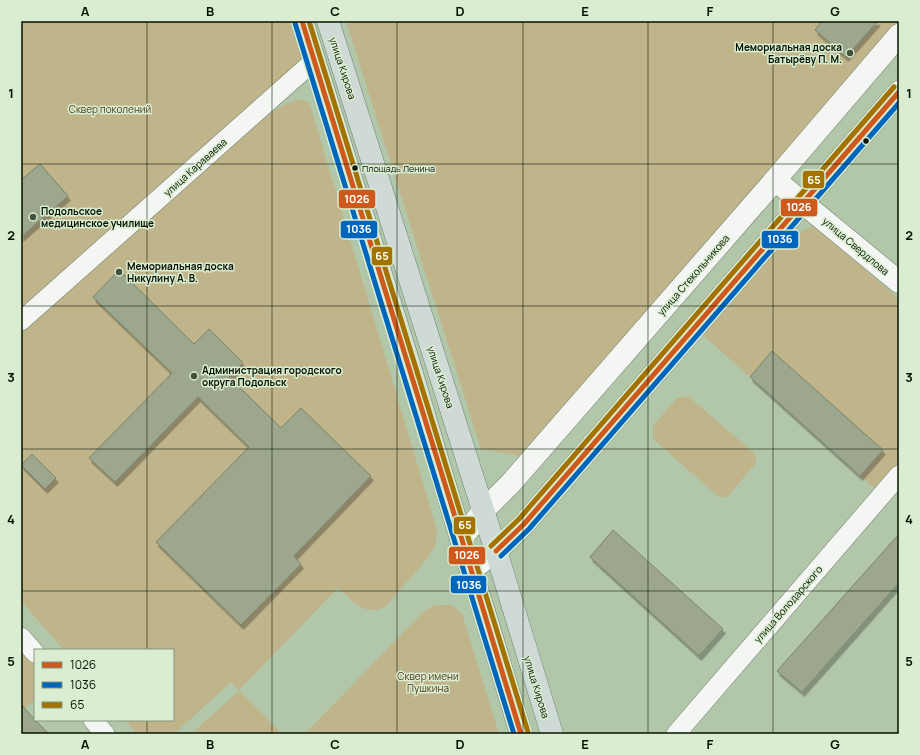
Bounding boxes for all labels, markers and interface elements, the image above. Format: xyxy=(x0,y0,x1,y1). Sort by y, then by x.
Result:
text: A xyxy=(81,2,90,20)
text: B xyxy=(206,2,214,20)
text: C xyxy=(330,2,340,20)
text: D xyxy=(455,2,465,20)
text: E xyxy=(581,2,589,20)
text: F xyxy=(707,2,714,20)
text: G xyxy=(830,2,840,20)
street label: улица Кирова xyxy=(326,35,360,101)
place label: Мемориальная доска Батырёву П. М. xyxy=(735,40,842,66)
marker: Мемориальная доска Батырёву П. М. xyxy=(845,48,855,58)
text: 1 xyxy=(8,84,14,102)
text: 1 xyxy=(906,84,912,102)
park label: Сквер поколений xyxy=(69,102,151,116)
street label: улица Караваева xyxy=(160,135,230,199)
unlabelled marker xyxy=(861,136,871,146)
place label: Площадь Ленина xyxy=(362,162,435,175)
marker: Площадь Ленина xyxy=(350,163,360,173)
line badge: 65 xyxy=(802,170,825,189)
text: 65 xyxy=(807,172,821,187)
line badge: 1026 xyxy=(338,189,376,209)
text: 1026 xyxy=(344,191,370,206)
line badge: 1026 xyxy=(780,198,818,217)
text: 1026 xyxy=(786,199,812,214)
place label: Подольское медицинское училище xyxy=(41,204,154,230)
marker: Подольское медицинское училище xyxy=(28,212,38,222)
street label: улица Свердлова xyxy=(820,214,892,278)
line badge: 1036 xyxy=(340,220,378,239)
text: 1036 xyxy=(346,221,372,236)
text: 2 xyxy=(7,226,15,244)
text: 2 xyxy=(905,226,913,244)
line badge: 1036 xyxy=(761,230,799,249)
street label: улица Стекольникова xyxy=(654,231,732,319)
text: 1036 xyxy=(767,231,793,246)
line badge: 65 xyxy=(371,246,393,266)
text: 65 xyxy=(375,248,389,263)
place label: Мемориальная доска Никулину А. В. xyxy=(127,259,234,285)
marker: Мемориальная доска Никулину А. В. xyxy=(114,267,124,277)
street label: улица Кирова xyxy=(424,344,458,410)
place label: Администрация городского округа Подольск xyxy=(202,363,342,389)
text: 3 xyxy=(7,368,15,386)
text: 3 xyxy=(905,368,913,386)
marker: Администрация городского округа Подольск xyxy=(189,371,199,381)
text: 4 xyxy=(7,510,15,528)
text: 4 xyxy=(905,510,913,528)
line badge: 65 xyxy=(453,516,476,535)
text: 65 xyxy=(458,517,472,532)
line badge: 1026 xyxy=(448,546,486,565)
text: 1026 xyxy=(454,547,480,562)
street label: улица Володарского xyxy=(751,562,826,646)
line badge: 1036 xyxy=(450,575,487,594)
text: 1036 xyxy=(456,577,482,592)
legend xyxy=(34,649,174,721)
text: 5 xyxy=(7,652,15,670)
text: 5 xyxy=(905,652,913,670)
street label: улица Кирова xyxy=(521,654,553,720)
text: 1026 xyxy=(70,656,96,673)
park label: Сквер имени Пушкина xyxy=(397,669,459,695)
text: 1036 xyxy=(70,676,96,693)
text: 65 xyxy=(70,696,84,713)
text: A xyxy=(81,735,90,753)
text: B xyxy=(206,735,214,753)
text: C xyxy=(330,735,340,753)
text: D xyxy=(455,735,465,753)
text: E xyxy=(581,735,589,753)
text: F xyxy=(707,735,714,753)
text: G xyxy=(830,735,840,753)

